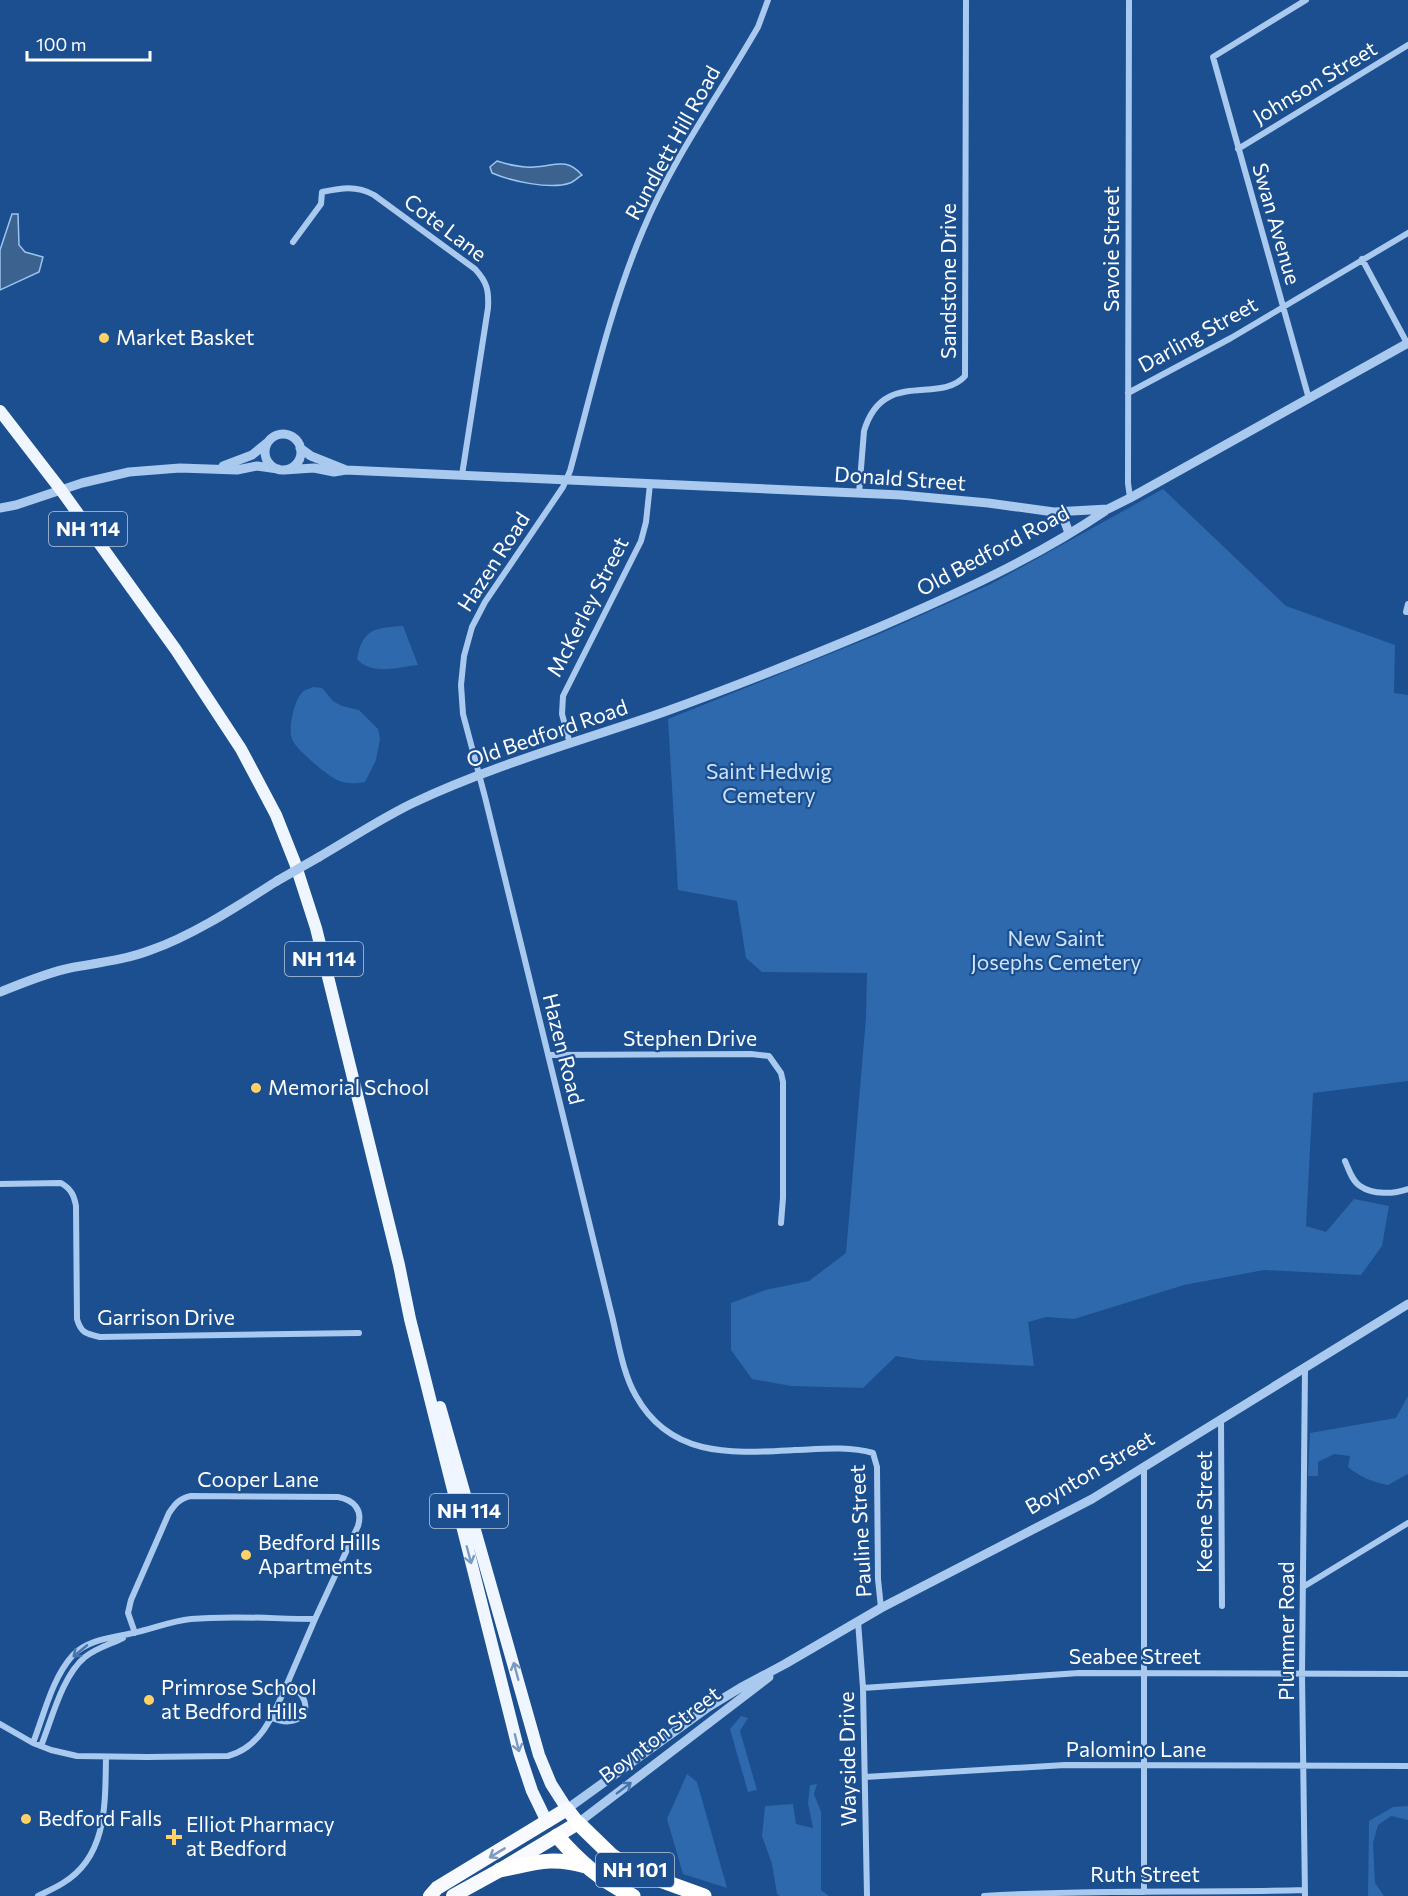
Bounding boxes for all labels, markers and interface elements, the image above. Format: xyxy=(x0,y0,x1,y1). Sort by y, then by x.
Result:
scale bar xyxy=(27,24,150,62)
text: 100 m xyxy=(36,33,86,55)
street label: Johnson Street xyxy=(1248,35,1381,129)
street label: Rundlett Hill Road xyxy=(619,61,724,224)
street label: Swan Avenue xyxy=(1248,160,1307,287)
street label: Savoie Street xyxy=(1098,186,1123,312)
street label: Cote Lane xyxy=(400,188,492,266)
street label: Sandstone Drive xyxy=(935,203,960,359)
street label: Darling Street xyxy=(1133,291,1261,377)
place label: Market Basket xyxy=(116,324,254,349)
marker: Market Basket xyxy=(97,331,111,345)
street label: Donald Street xyxy=(833,460,967,495)
street label: Old Bedford Road xyxy=(912,499,1073,600)
street label: Hazen Road xyxy=(451,507,534,616)
road number: NH 114 xyxy=(49,512,127,546)
street label: McKerley Street xyxy=(541,532,633,680)
street label: Old Bedford Road xyxy=(463,693,630,772)
park label: Saint Hedwig Cemetery xyxy=(706,758,832,807)
park label: New Saint Josephs Cemetery xyxy=(971,925,1141,974)
road number: NH 114 xyxy=(285,942,363,976)
street label: Hazen Road xyxy=(539,991,590,1107)
street label: Stephen Drive xyxy=(623,1025,757,1050)
place label: Memorial School xyxy=(268,1074,429,1099)
marker: Memorial School xyxy=(249,1081,263,1095)
street label: Garrison Drive xyxy=(97,1304,235,1329)
street label: Boynton Street xyxy=(1020,1425,1158,1519)
street label: Keene Street xyxy=(1191,1451,1216,1573)
street label: Pauline Street xyxy=(844,1464,875,1598)
street label: Cooper Lane xyxy=(197,1466,319,1491)
road number: NH 114 xyxy=(430,1494,508,1528)
place label: Bedford Hills Apartments xyxy=(258,1529,381,1578)
one-way arrow xyxy=(464,1545,475,1564)
marker: Bedford Hills Apartments xyxy=(239,1548,253,1562)
street label: Plummer Road xyxy=(1273,1561,1298,1701)
street label: Seabee Street xyxy=(1069,1643,1201,1668)
one-way arrow xyxy=(72,1644,88,1657)
one-way arrow xyxy=(510,1662,521,1681)
place label: Primrose School at Bedford Hills xyxy=(161,1674,316,1723)
street label: Boynton Street xyxy=(594,1680,725,1787)
street label: Wayside Drive xyxy=(833,1691,860,1827)
marker: Primrose School at Bedford Hills xyxy=(142,1693,156,1707)
one-way arrow xyxy=(511,1733,523,1752)
street label: Palomino Lane xyxy=(1066,1736,1206,1761)
one-way arrow xyxy=(616,1781,632,1794)
place label: Bedford Falls xyxy=(38,1805,162,1830)
place label: Elliot Pharmacy at Bedford xyxy=(186,1811,335,1860)
marker: Bedford Falls xyxy=(19,1812,33,1826)
marker: Elliot Pharmacy at Bedford xyxy=(167,1830,181,1844)
one-way arrow xyxy=(489,1847,506,1859)
road number: NH 101 xyxy=(596,1853,674,1887)
street label: Ruth Street xyxy=(1090,1861,1200,1886)

